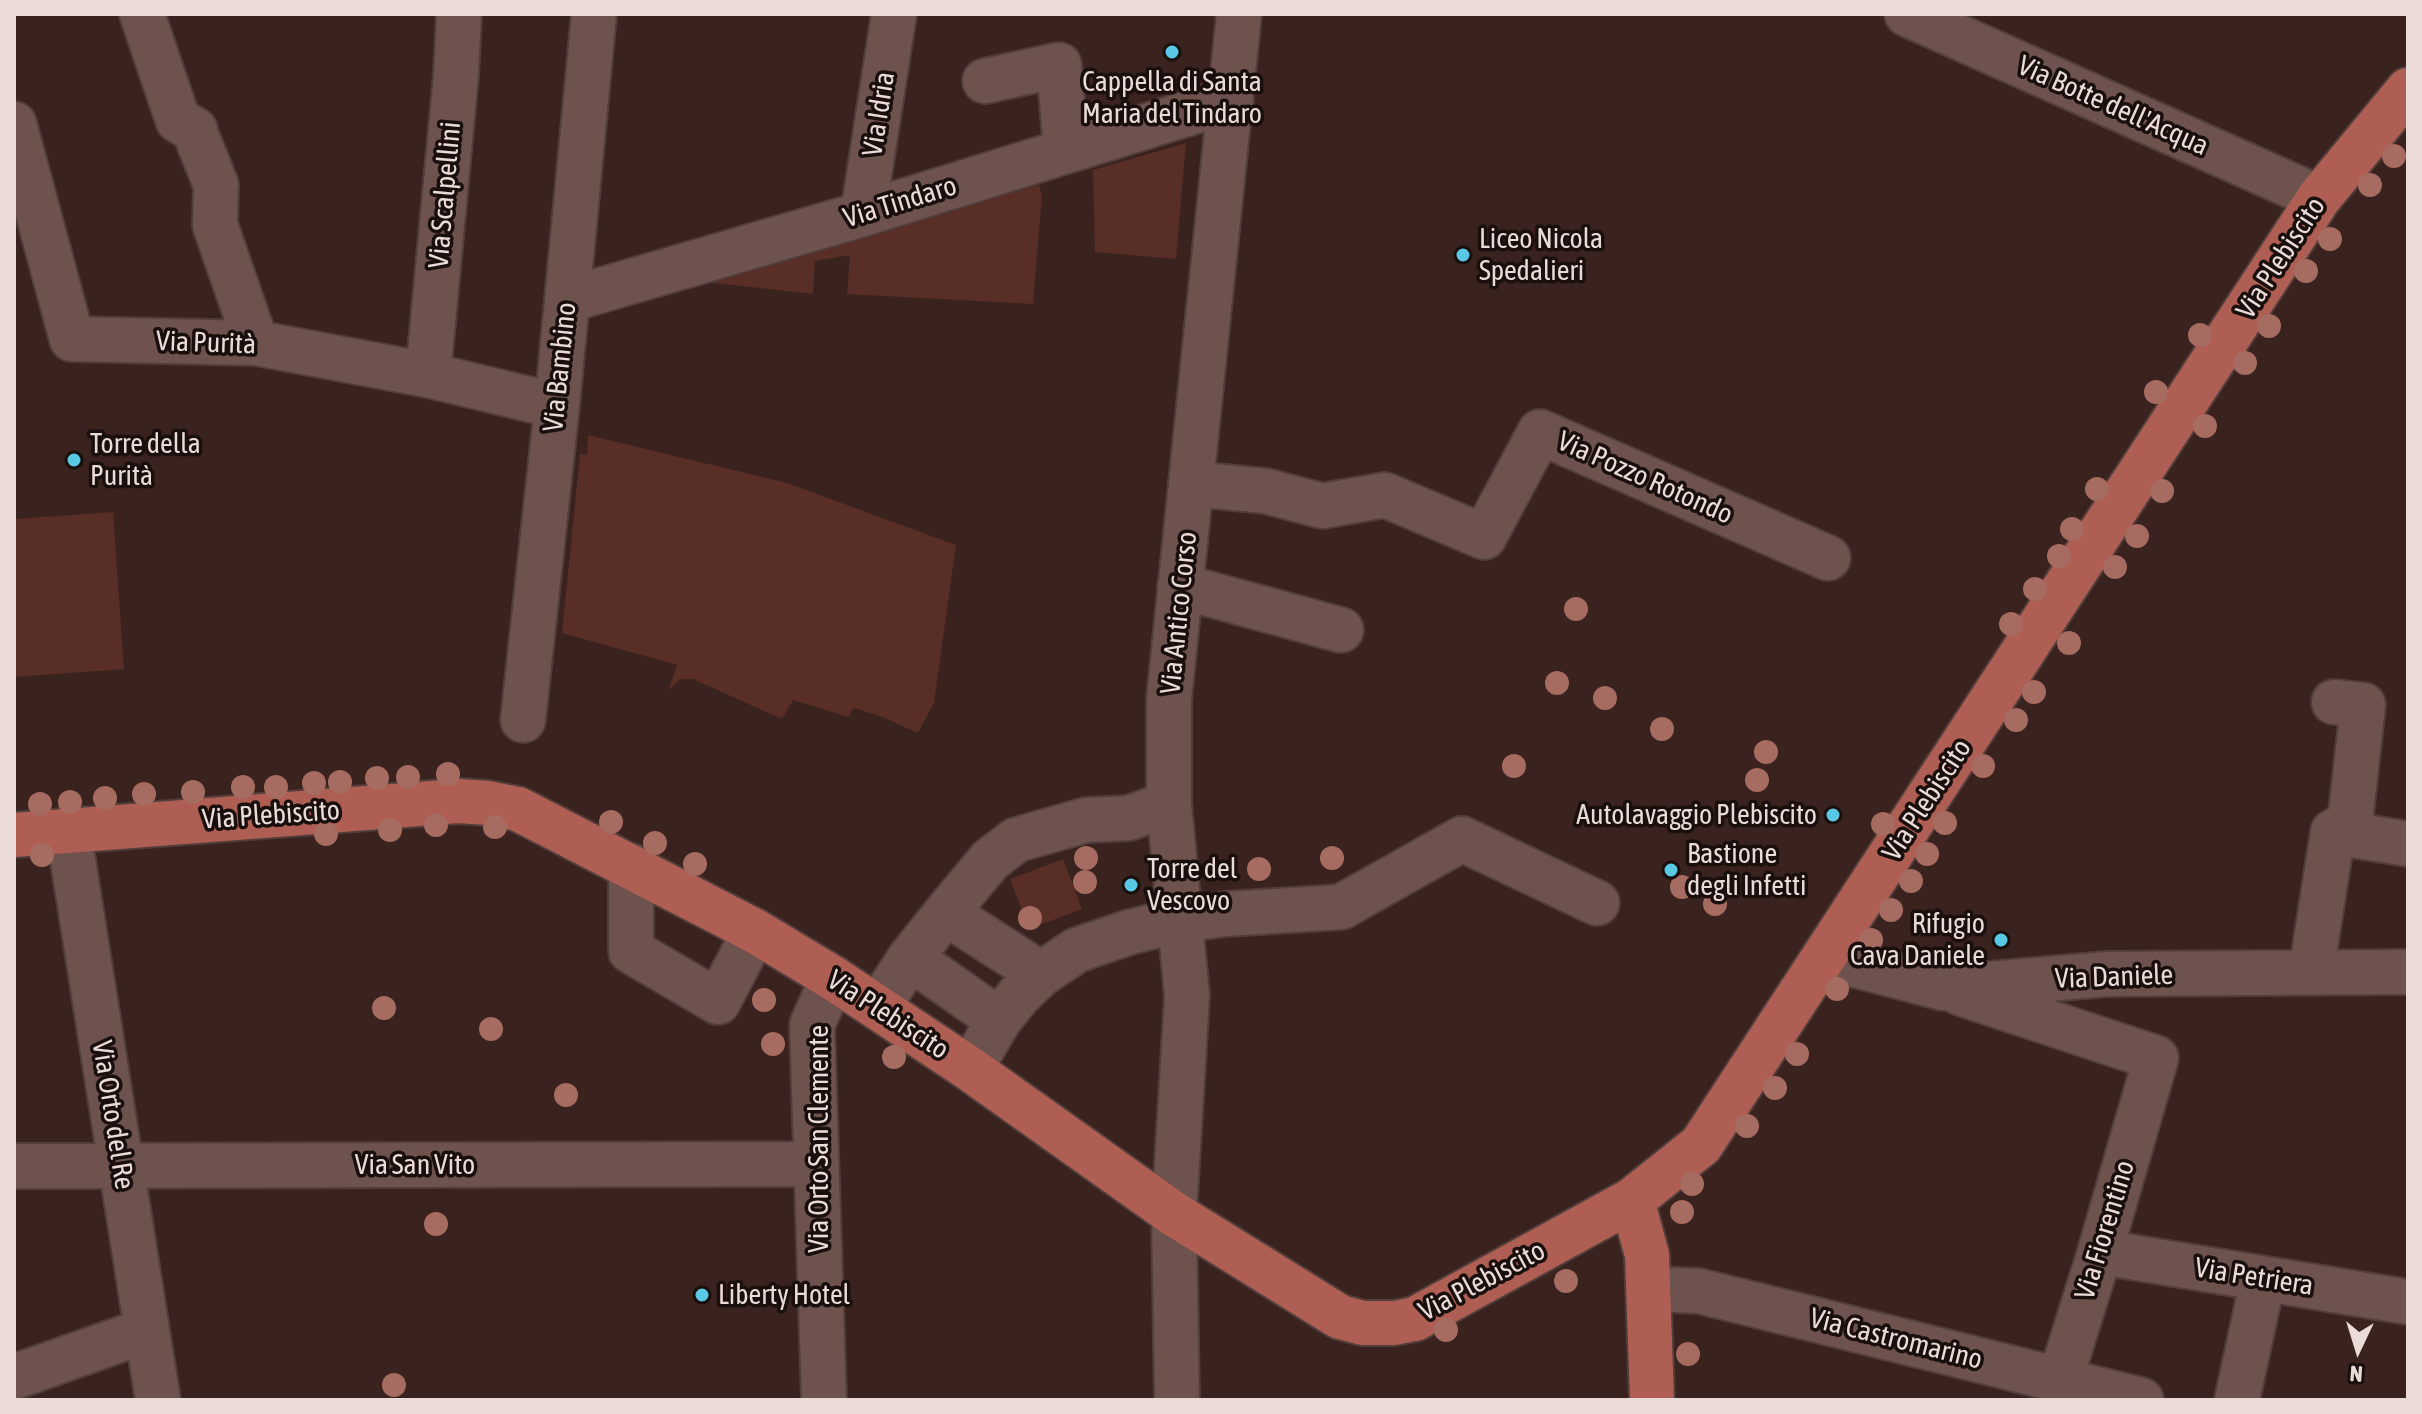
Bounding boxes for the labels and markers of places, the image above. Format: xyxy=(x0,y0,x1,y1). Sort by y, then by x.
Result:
marker: Cappella di Santa Maria del Tindaro xyxy=(1163,43,1181,61)
place label: Cappella di Santa Maria del Tindaro xyxy=(1082,65,1262,131)
place label: Liceo Nicola Spedalieri xyxy=(1479,222,1603,288)
marker: Liceo Nicola Spedalieri xyxy=(1454,246,1472,264)
place label: Torre della Purità xyxy=(90,427,201,493)
marker: Torre della Purità xyxy=(65,451,83,469)
place label: Autolavaggio Plebiscito xyxy=(1576,798,1817,832)
marker: Autolavaggio Plebiscito xyxy=(1824,806,1842,824)
place label: Bastione degli Infetti xyxy=(1687,837,1806,903)
place label: Torre del Vescovo xyxy=(1147,852,1237,918)
marker: Bastione degli Infetti xyxy=(1662,861,1680,879)
marker: Torre del Vescovo xyxy=(1122,876,1140,894)
place label: Rifugio Cava Daniele xyxy=(1850,907,1985,973)
marker: Rifugio Cava Daniele xyxy=(1992,931,2010,949)
place label: Liberty Hotel xyxy=(718,1278,850,1312)
marker: Liberty Hotel xyxy=(693,1286,711,1304)

